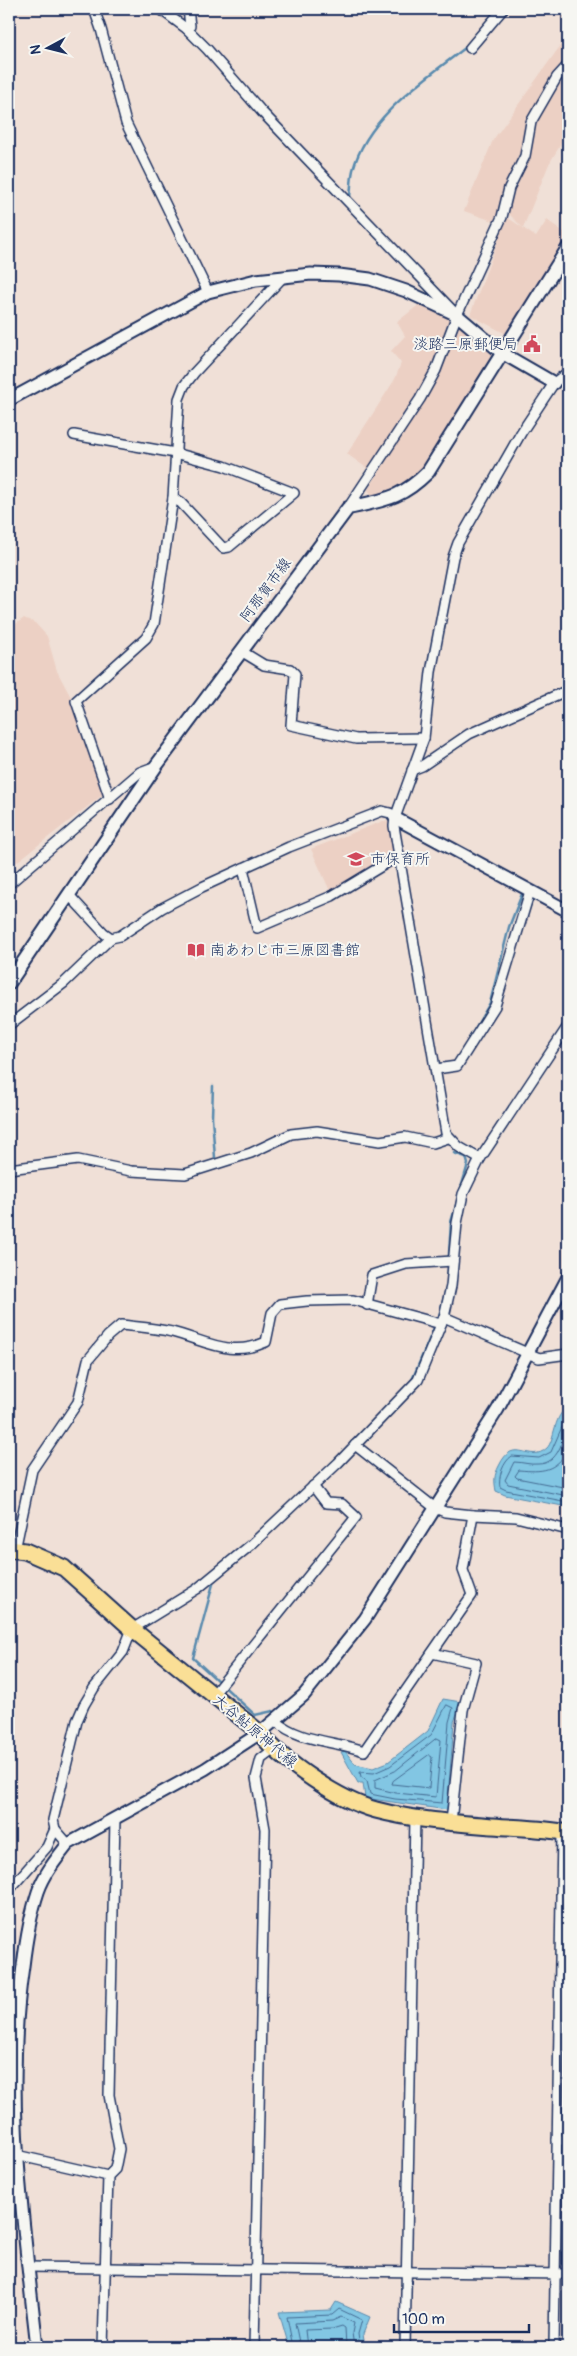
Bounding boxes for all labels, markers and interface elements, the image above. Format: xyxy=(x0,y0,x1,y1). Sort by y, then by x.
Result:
north arrow xyxy=(22,22,72,72)
text: N xyxy=(27,44,45,55)
public building icon: 淡路三原郵便局 xyxy=(522,334,542,354)
place label: 淡路三原郵便局 xyxy=(413,335,518,354)
street label: 阿那賀市線 xyxy=(236,554,296,626)
school or university icon: 市保育所 xyxy=(346,849,366,869)
place label: 市保育所 xyxy=(370,850,430,869)
library icon: 南あわじ市三原図書館 xyxy=(186,940,206,960)
place label: 南あわじ市三原図書館 xyxy=(210,941,360,960)
street label: 大谷鮎原神代線 xyxy=(209,1690,301,1772)
scale bar xyxy=(394,2301,530,2333)
text: 100 m xyxy=(402,2310,445,2329)

